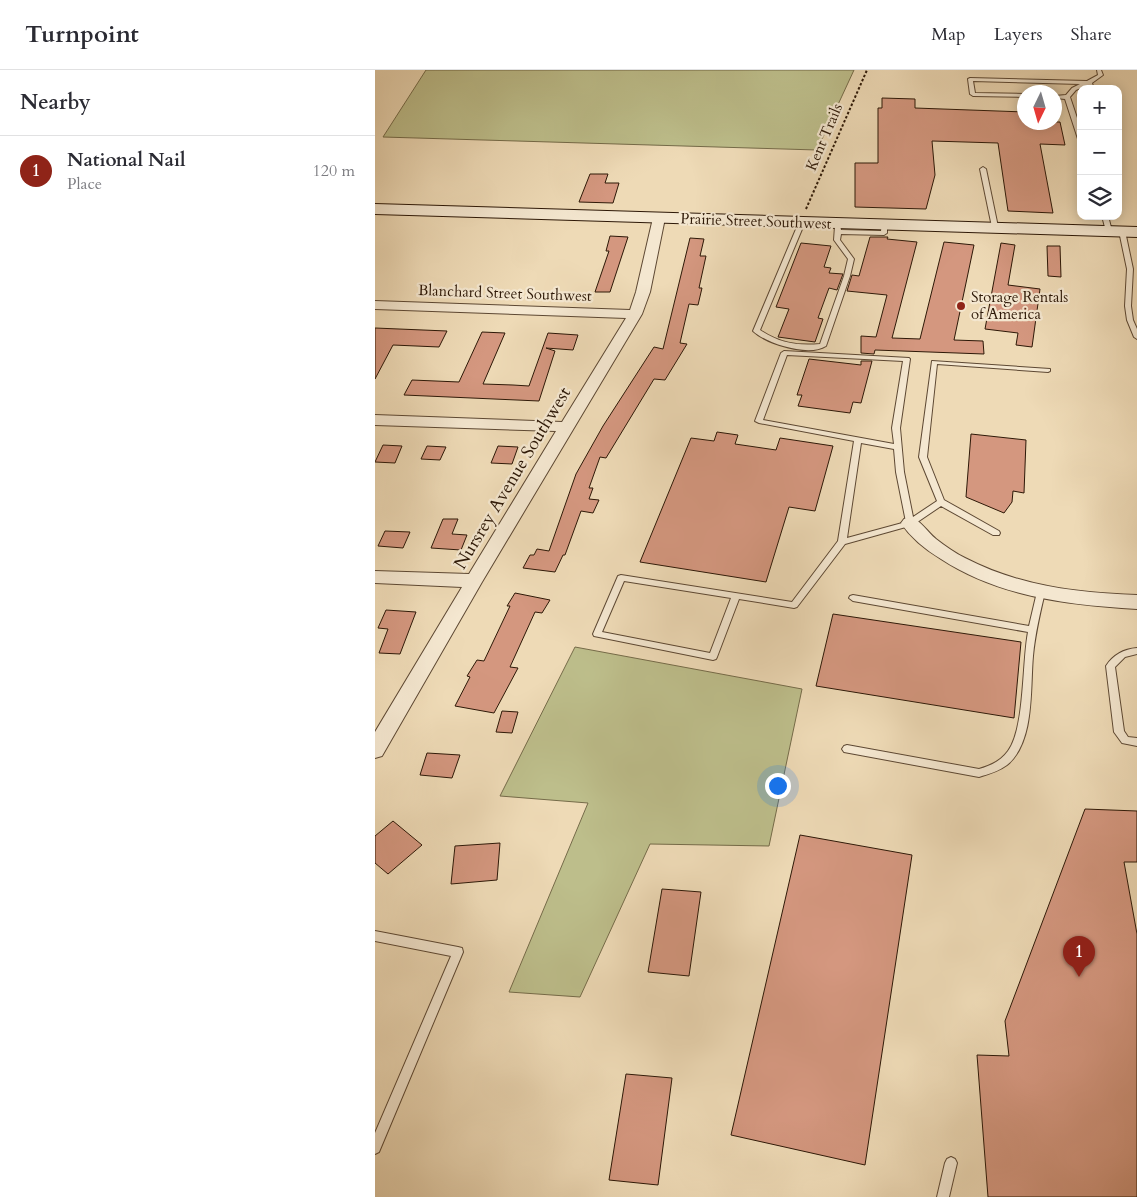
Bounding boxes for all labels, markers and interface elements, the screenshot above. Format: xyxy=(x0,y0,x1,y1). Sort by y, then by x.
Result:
text: Turnpoint xyxy=(25,18,139,51)
text: Map xyxy=(931,22,966,47)
text: Layers xyxy=(994,22,1043,47)
text: Share xyxy=(1071,22,1112,47)
north arrow xyxy=(1017,85,1062,130)
map controls xyxy=(1077,85,1122,220)
button: + xyxy=(1077,85,1122,130)
text: Nearby xyxy=(20,88,91,117)
street label: Kent Trails xyxy=(801,100,847,174)
button: − xyxy=(1077,130,1122,175)
text: National Nail xyxy=(67,147,186,173)
text: 1 xyxy=(32,160,40,182)
text: 120 m xyxy=(313,160,355,182)
text: Place xyxy=(67,173,102,195)
button: layers xyxy=(1077,175,1122,220)
street label: Prairie Street Southwest xyxy=(680,208,832,234)
street label: Blanchard Street Southwest xyxy=(418,280,592,306)
place label: Storage Rentals of America xyxy=(971,287,1068,324)
marker: Storage Rentals of America xyxy=(955,300,967,312)
street label: Nursrey Avenue Southwest xyxy=(448,382,577,574)
your location xyxy=(765,773,791,799)
pin: 1 xyxy=(1063,936,1095,977)

